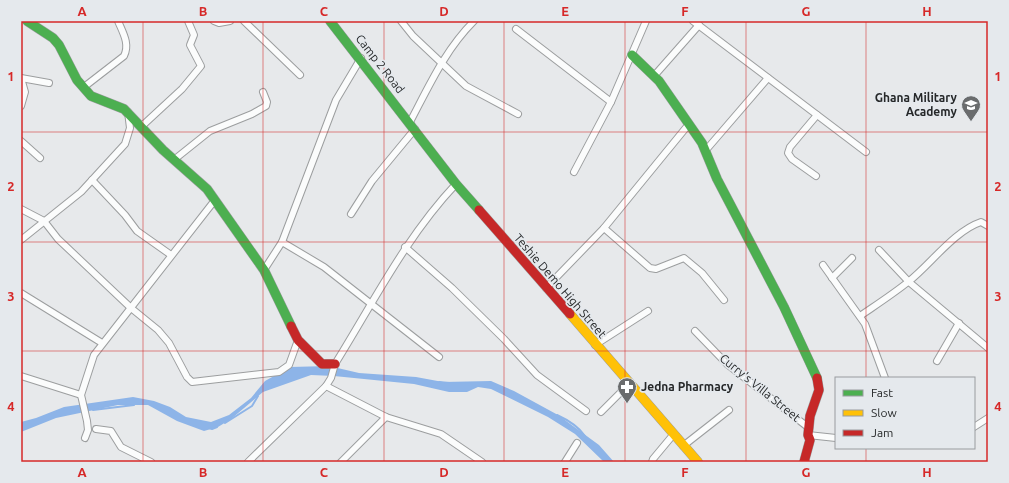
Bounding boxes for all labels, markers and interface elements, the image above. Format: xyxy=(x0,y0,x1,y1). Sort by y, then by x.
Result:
text: A xyxy=(77,4,87,18)
text: B xyxy=(199,4,208,18)
text: C xyxy=(320,4,329,18)
text: D xyxy=(439,4,449,18)
text: E xyxy=(561,4,569,18)
text: F xyxy=(681,4,689,18)
text: G xyxy=(802,4,811,18)
text: H xyxy=(922,4,932,18)
street label: Camp 2 Road xyxy=(353,32,407,96)
text: 1 xyxy=(7,69,15,83)
text: 1 xyxy=(994,69,1002,83)
place label: Ghana Military Academy xyxy=(875,91,958,118)
school or university icon: Ghana Military Academy xyxy=(960,94,982,122)
text: 2 xyxy=(7,179,15,193)
text: 2 xyxy=(994,179,1002,193)
street label: Teshie Demo High Street xyxy=(512,231,609,341)
text: 3 xyxy=(7,289,15,303)
text: 3 xyxy=(994,289,1002,303)
street label: Curry's Villa Street xyxy=(717,351,803,424)
pharmacy icon: Jedna Pharmacy xyxy=(616,376,638,404)
legend xyxy=(835,377,975,449)
place label: Jedna Pharmacy xyxy=(641,380,734,393)
text: Fast xyxy=(871,386,893,399)
text: 4 xyxy=(7,399,15,413)
text: 4 xyxy=(994,399,1002,413)
text: Slow xyxy=(871,406,897,419)
text: Jam xyxy=(871,426,893,439)
text: A xyxy=(77,465,87,479)
text: B xyxy=(199,465,208,479)
text: C xyxy=(320,465,329,479)
text: D xyxy=(439,465,449,479)
text: E xyxy=(561,465,569,479)
text: F xyxy=(681,465,689,479)
text: G xyxy=(802,465,811,479)
text: H xyxy=(922,465,932,479)

